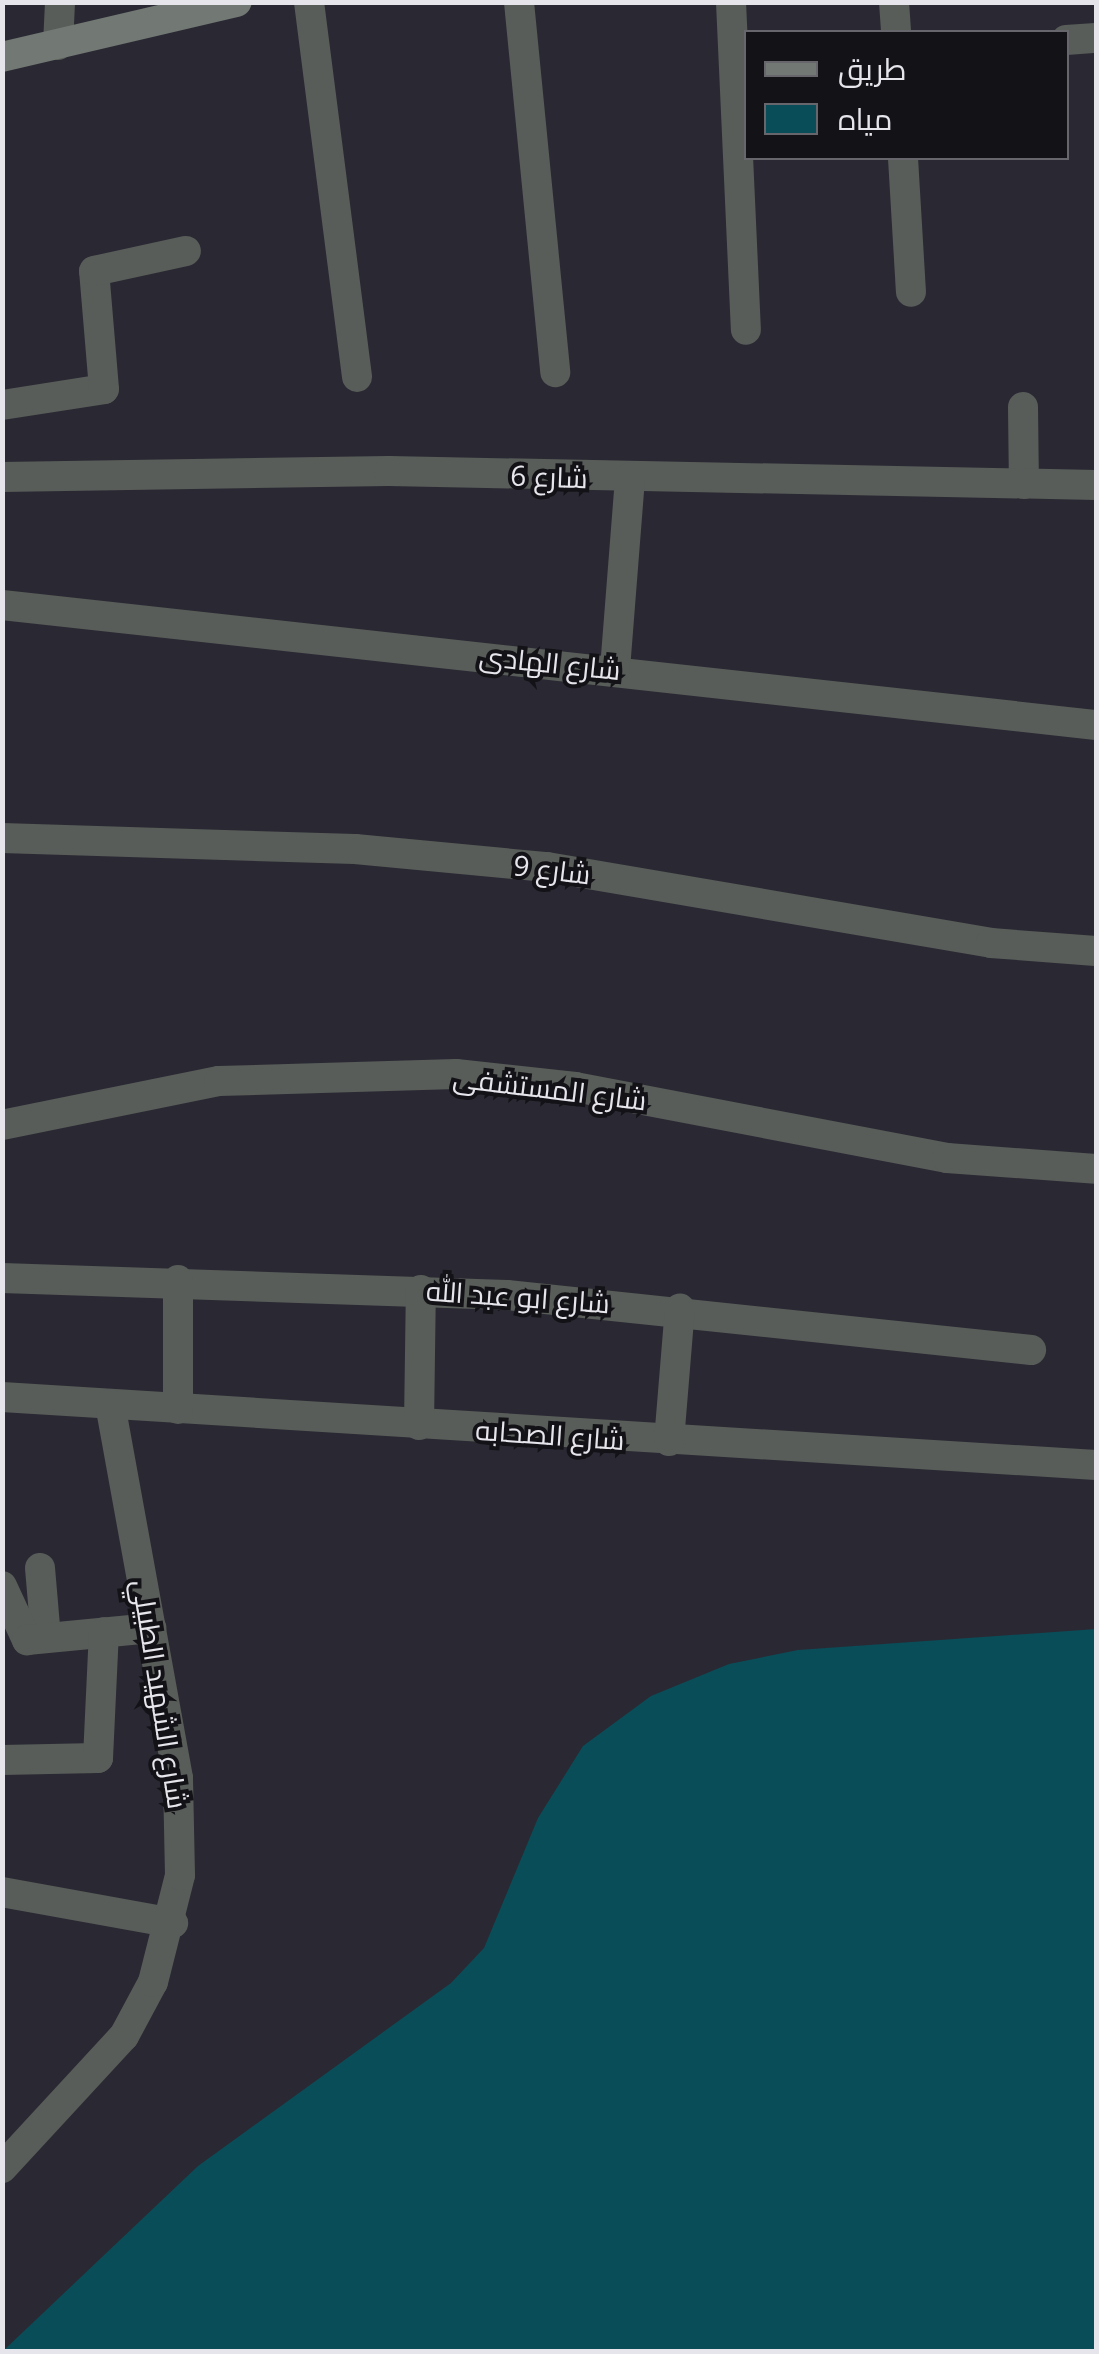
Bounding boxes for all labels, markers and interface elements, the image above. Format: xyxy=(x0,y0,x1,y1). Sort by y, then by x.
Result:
legend xyxy=(744,30,1069,160)
text: طريق xyxy=(838,48,907,89)
text: مياه xyxy=(838,98,892,139)
street label: شارع 6 xyxy=(510,458,588,494)
street label: شارع الهادى xyxy=(478,638,622,686)
street label: شارع 9 xyxy=(511,848,593,890)
street label: شارع المستشفى xyxy=(451,1059,649,1117)
street label: شارع ابو عبد الله xyxy=(425,1273,611,1319)
street label: شارع الصحابه xyxy=(474,1412,626,1456)
street label: شارع الشهيد الطبيلي xyxy=(126,1577,196,1811)

